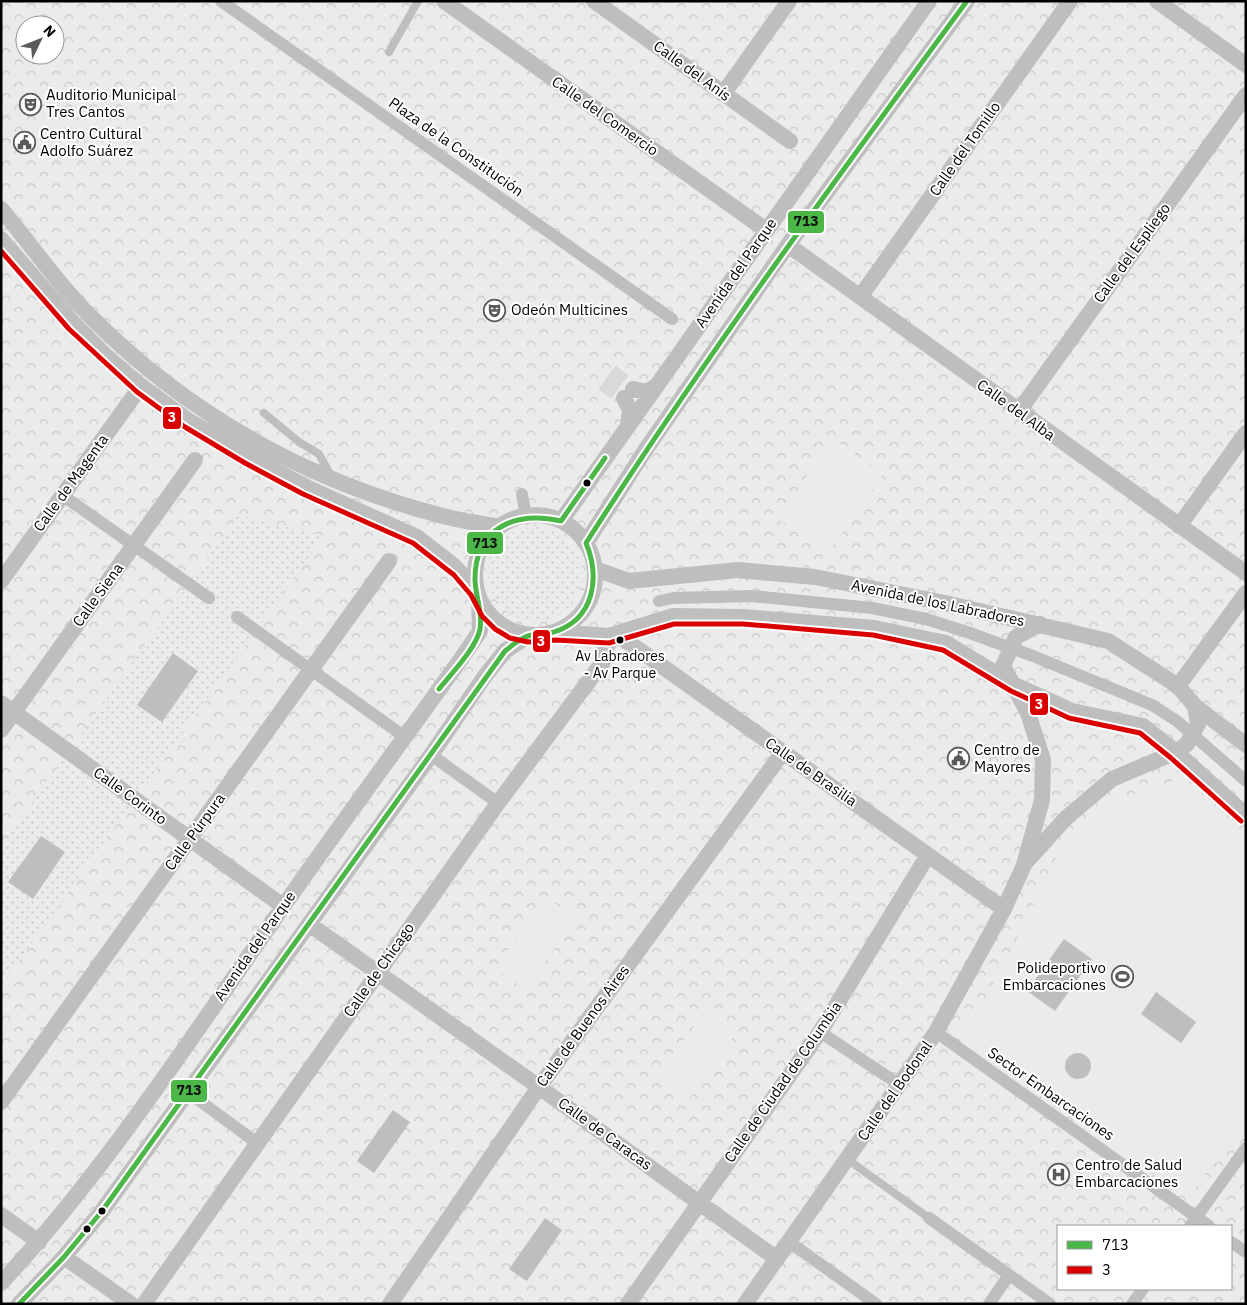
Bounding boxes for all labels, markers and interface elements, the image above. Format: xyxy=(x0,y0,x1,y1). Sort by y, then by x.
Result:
north arrow xyxy=(15,15,65,65)
text: N xyxy=(39,21,60,41)
street label: Calle del Anís xyxy=(650,36,735,105)
street label: Calle del Comercio xyxy=(548,72,662,159)
place label: Auditorio Municipal Tres Cantos xyxy=(46,85,176,121)
theatre icon: Auditorio Municipal Tres Cantos xyxy=(18,92,42,116)
street label: Plaza de la Constitución xyxy=(385,93,527,200)
street label: Calle del Tomillo xyxy=(925,98,1004,200)
place label: Centro Cultural Adolfo Suárez xyxy=(40,124,142,160)
public building icon: Centro Cultural Adolfo Suárez xyxy=(12,131,36,155)
street label: Calle del Espliego xyxy=(1089,199,1174,306)
line badge: 713 xyxy=(787,210,825,234)
text: 713 xyxy=(793,212,819,230)
street label: Avenida del Parque xyxy=(691,214,781,331)
theatre icon: Odeón Multicines xyxy=(483,298,507,322)
place label: Odeón Multicines xyxy=(511,300,628,319)
street label: Calle del Alba xyxy=(973,375,1059,444)
line badge: 3 xyxy=(162,406,182,430)
text: 3 xyxy=(168,408,176,426)
street label: Calle de Magenta xyxy=(29,430,112,535)
unlabelled marker xyxy=(582,478,592,488)
line badge: 713 xyxy=(466,531,504,555)
text: 713 xyxy=(472,534,498,552)
street label: Calle Siena xyxy=(68,559,127,630)
street label: Avenida de los Labradores xyxy=(850,575,1027,630)
line badge: 3 xyxy=(532,629,551,653)
text: 3 xyxy=(537,632,545,650)
marker: Av Labradores - Av Parque xyxy=(615,635,625,645)
place label: Av Labradores - Av Parque xyxy=(575,647,665,682)
line badge: 3 xyxy=(1029,692,1049,716)
text: 3 xyxy=(1035,695,1043,713)
street label: Calle de Brasilia xyxy=(762,733,861,810)
place label: Centro de Mayores xyxy=(974,740,1040,776)
public building icon: Centro de Mayores xyxy=(946,747,970,771)
street label: Calle Corinto xyxy=(90,763,171,829)
street label: Calle Púrpura xyxy=(160,789,229,874)
street label: Avenida del Parque xyxy=(210,887,300,1004)
street label: Calle de Chicago xyxy=(339,919,418,1021)
place label: Polideportivo Embarcaciones xyxy=(1003,958,1106,994)
street label: Calle de Buenos Aires xyxy=(532,961,633,1090)
sports icon: Polideportivo Embarcaciones xyxy=(1110,965,1134,989)
street label: Calle de Ciudad de Columbia xyxy=(720,997,846,1166)
street label: Calle del Bodonal xyxy=(853,1037,936,1144)
street label: Sector Embarcaciones xyxy=(984,1043,1118,1145)
line badge: 713 xyxy=(170,1079,208,1103)
text: 713 xyxy=(176,1081,202,1099)
street label: Calle de Caracas xyxy=(555,1093,656,1174)
place label: Centro de Salud Embarcaciones xyxy=(1075,1155,1182,1191)
hospital icon: Centro de Salud Embarcaciones xyxy=(1047,1162,1071,1186)
unlabelled marker xyxy=(97,1206,107,1216)
unlabelled marker xyxy=(82,1224,92,1234)
legend xyxy=(1057,1225,1232,1290)
text: 713 xyxy=(1102,1235,1129,1254)
text: 3 xyxy=(1102,1260,1111,1279)

